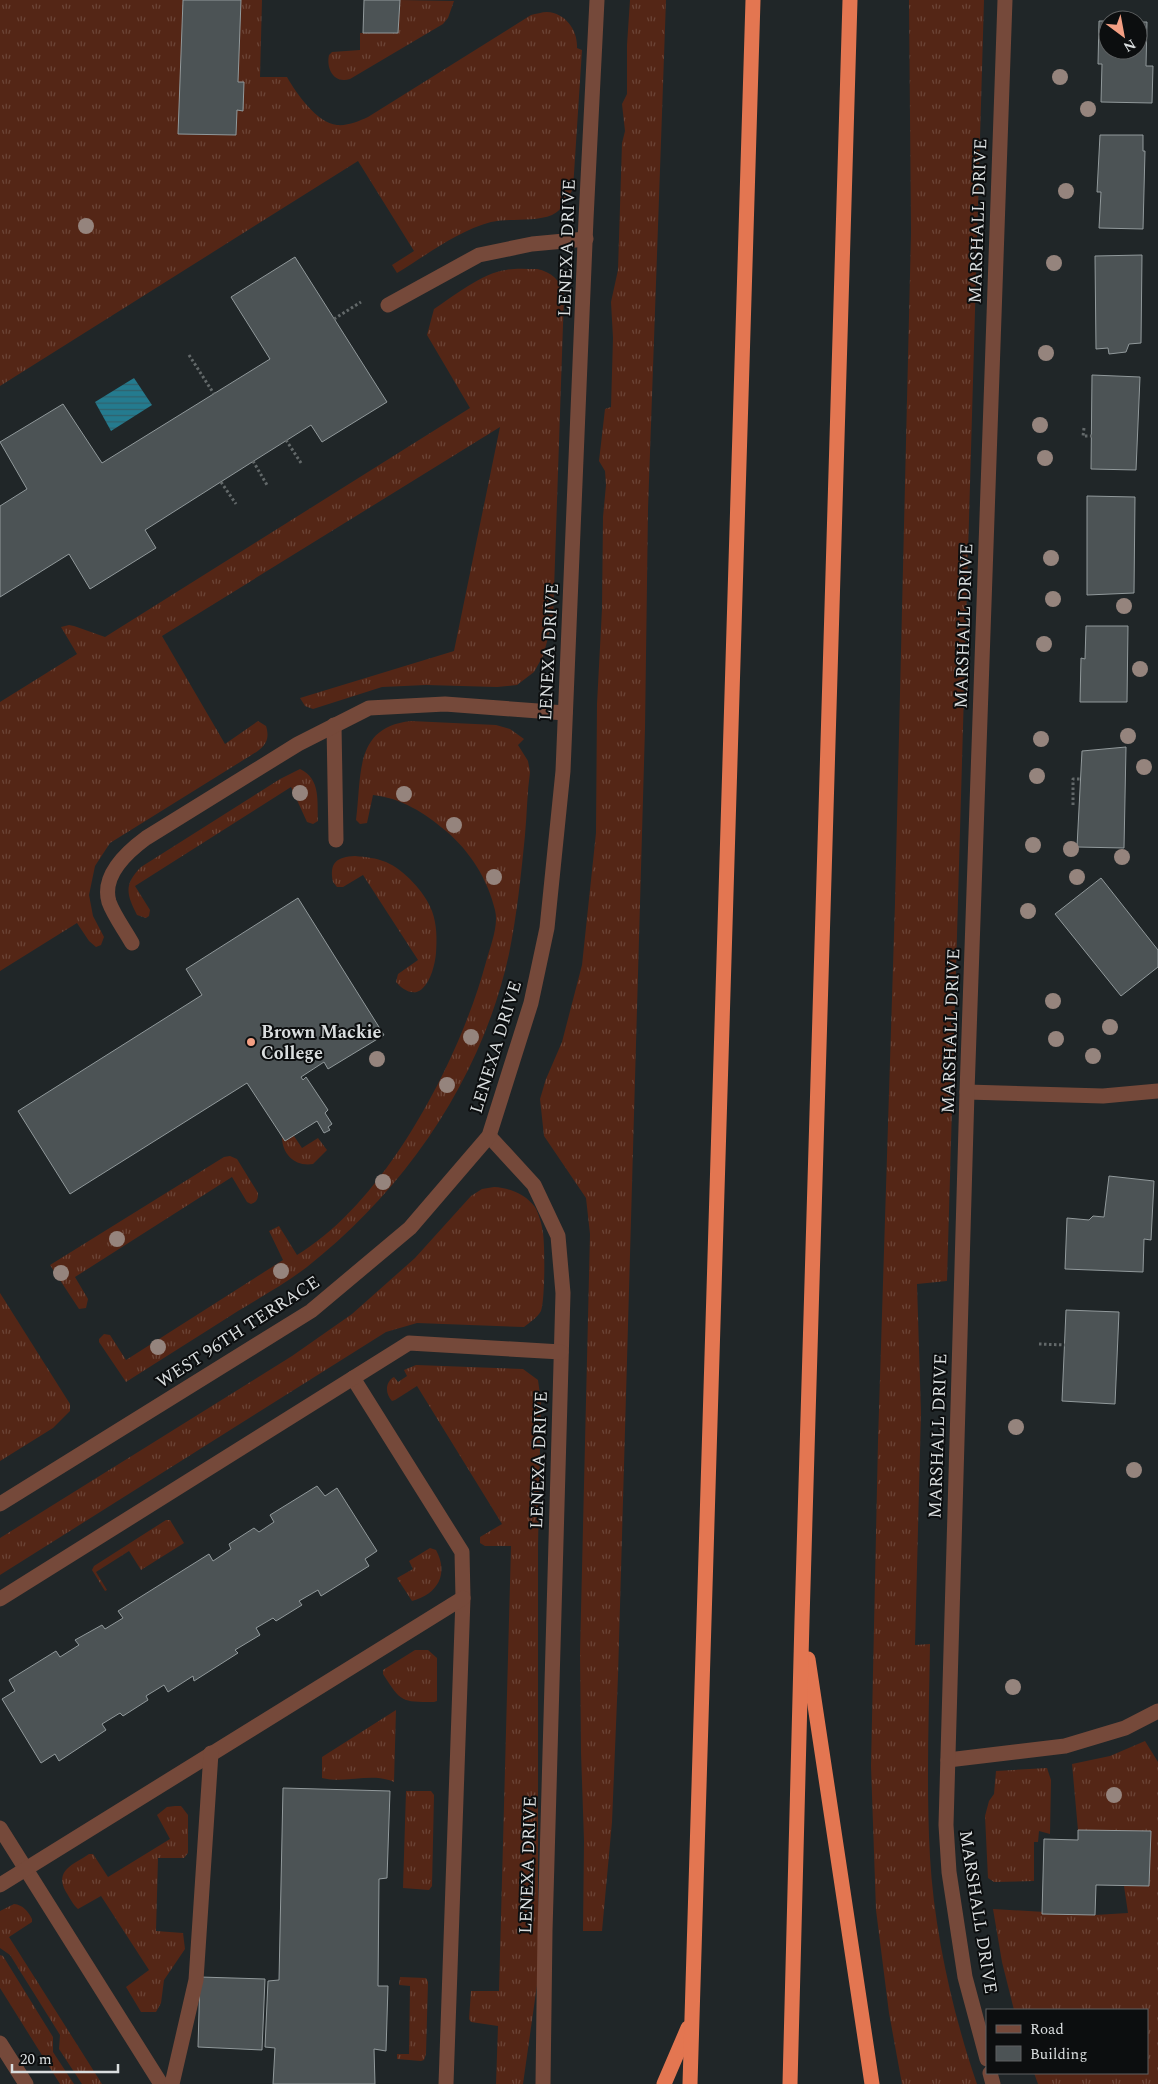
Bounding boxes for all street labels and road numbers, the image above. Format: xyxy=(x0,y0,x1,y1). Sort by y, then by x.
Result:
street label: MARSHALL DRIVE xyxy=(962,138,994,304)
street label: LENEXA DRIVE xyxy=(551,179,583,317)
street label: MARSHALL DRIVE xyxy=(948,543,980,709)
street label: LENEXA DRIVE xyxy=(532,583,566,721)
street label: MARSHALL DRIVE xyxy=(935,948,967,1114)
street label: LENEXA DRIVE xyxy=(463,977,529,1117)
street label: WEST 96TH TERRACE xyxy=(151,1269,325,1395)
street label: MARSHALL DRIVE xyxy=(922,1353,954,1519)
street label: LENEXA DRIVE xyxy=(523,1391,555,1529)
street label: LENEXA DRIVE xyxy=(512,1796,544,1934)
street label: MARSHALL DRIVE xyxy=(952,1828,1004,1996)

